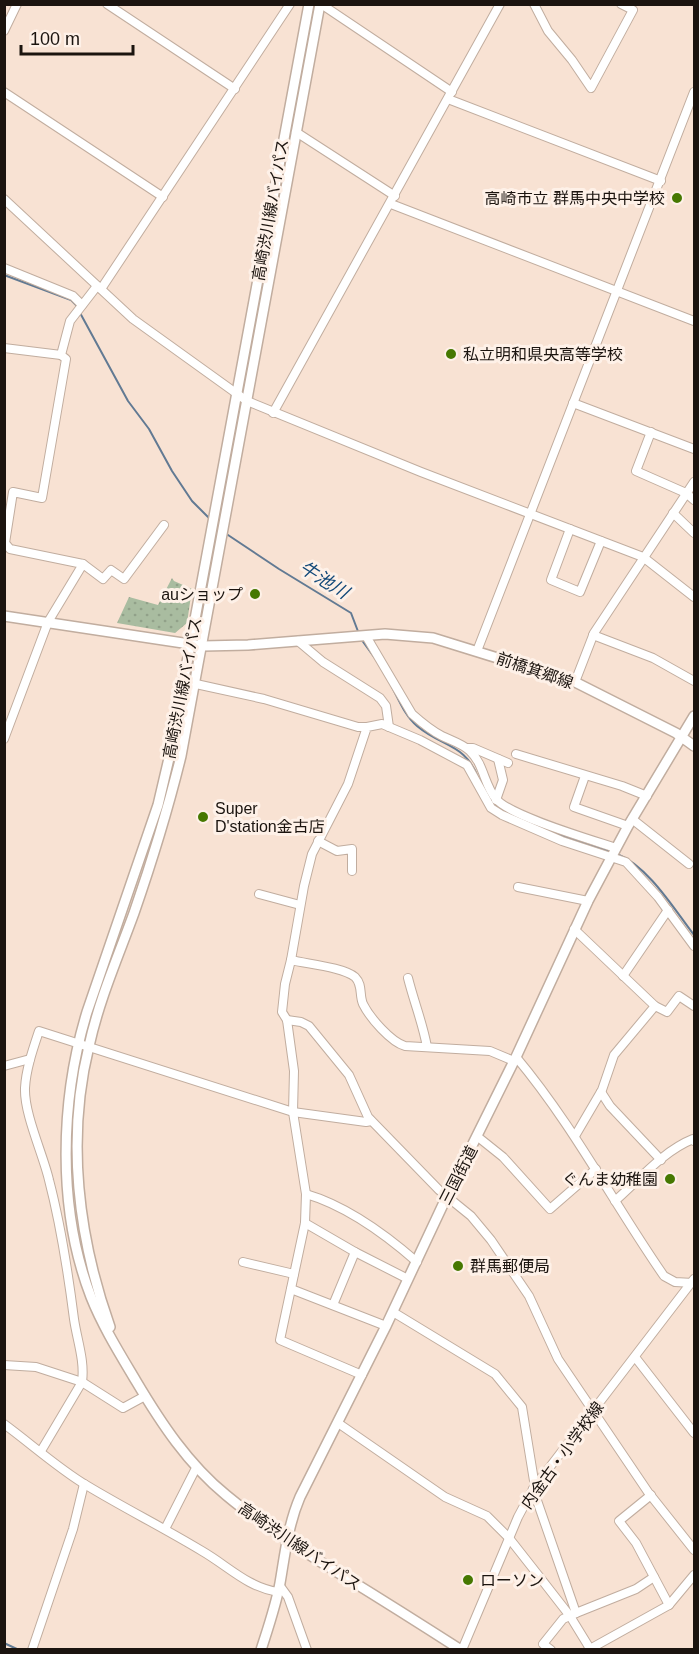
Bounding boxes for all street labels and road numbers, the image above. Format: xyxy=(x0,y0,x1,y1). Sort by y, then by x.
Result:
street label: 高崎渋川線バイパス xyxy=(250,138,291,282)
street label: 高崎渋川線バイパス xyxy=(160,616,205,760)
street label: 前橋箕郷線 xyxy=(494,649,575,692)
street label: 三国街道 xyxy=(436,1143,481,1208)
street label: 内金古・小学校線 xyxy=(518,1399,607,1512)
street label: 高崎渋川線バイパス xyxy=(235,1499,364,1594)

